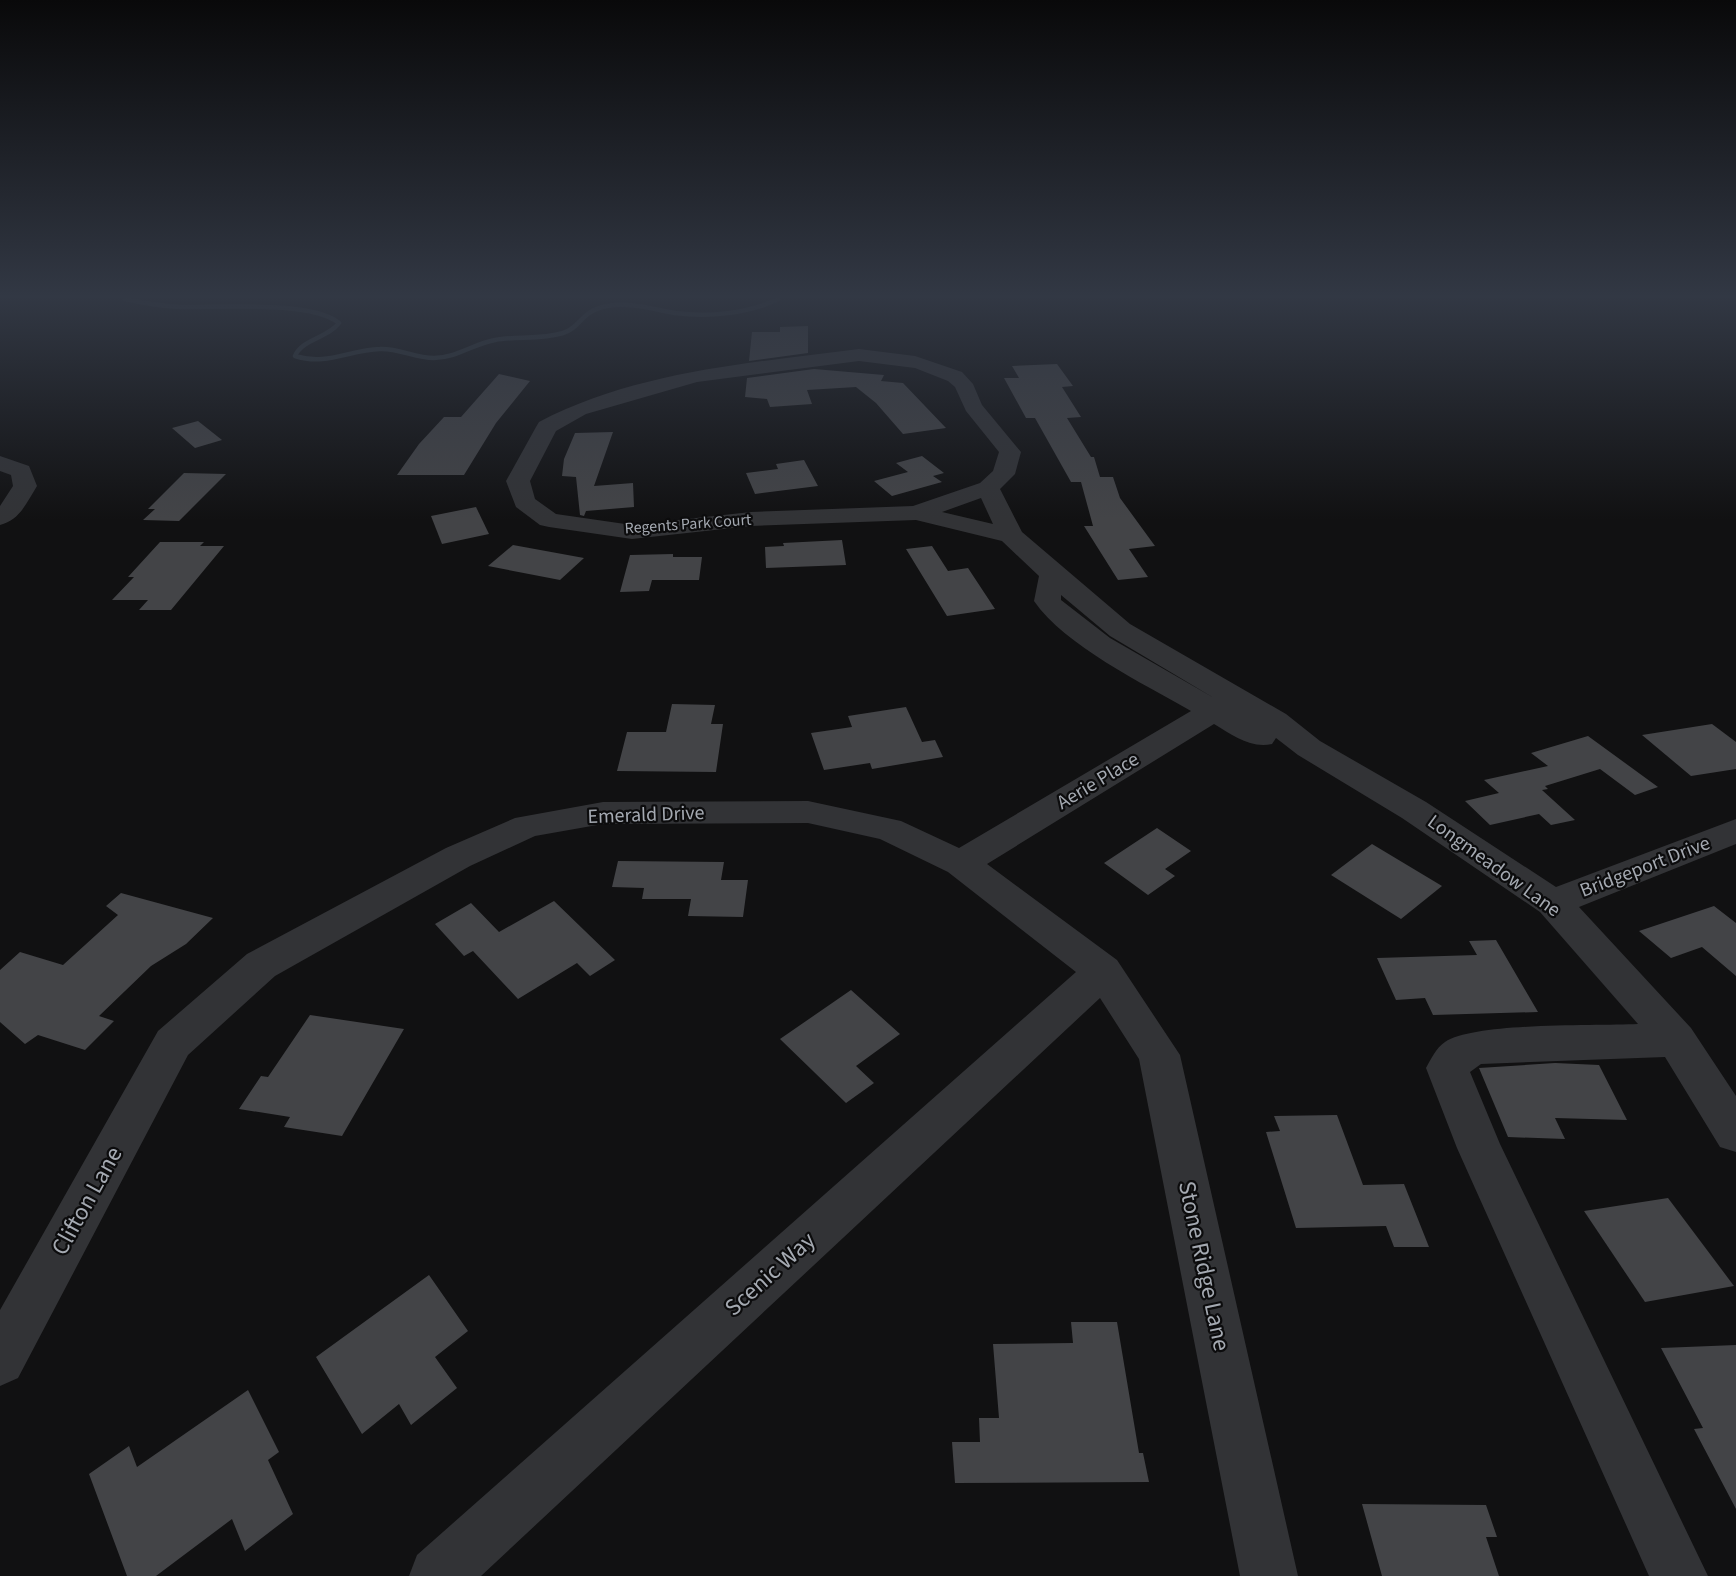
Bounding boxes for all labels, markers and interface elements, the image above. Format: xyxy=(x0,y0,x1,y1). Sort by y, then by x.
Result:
street label: Regents Park Court xyxy=(624,509,753,539)
street label: Aerie Place xyxy=(1051,745,1145,817)
street label: Emerald Drive xyxy=(587,799,705,831)
street label: Longmeadow Lane xyxy=(1422,808,1566,924)
street label: Bridgeport Drive xyxy=(1576,829,1714,905)
street label: Clifton Lane xyxy=(43,1140,131,1262)
street label: Stone Ridge Lane xyxy=(1169,1178,1239,1354)
street label: Scenic Way xyxy=(717,1224,823,1324)

